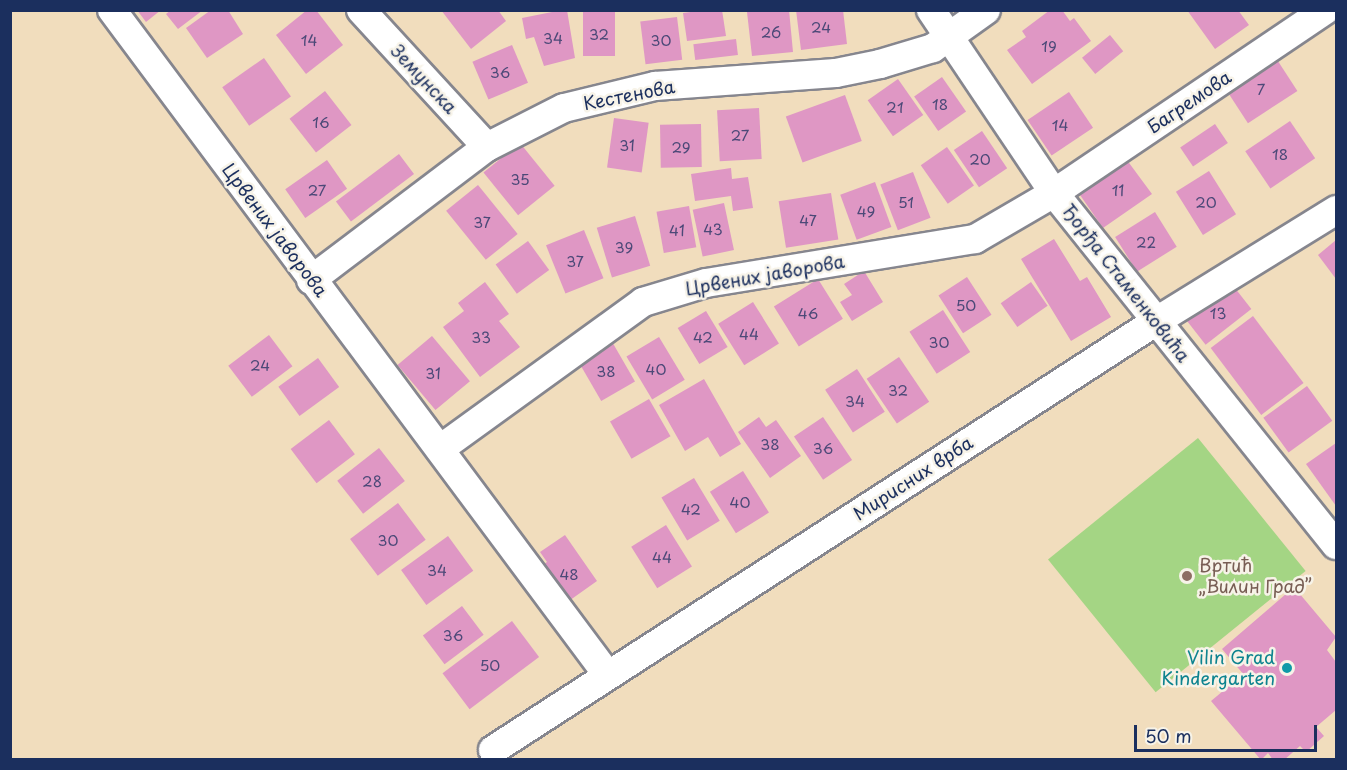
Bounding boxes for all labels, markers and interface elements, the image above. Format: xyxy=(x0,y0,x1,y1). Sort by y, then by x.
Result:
house number: 24 xyxy=(811,18,831,36)
house number: 26 xyxy=(761,23,781,41)
house number: 32 xyxy=(589,25,609,43)
house number: 34 xyxy=(543,29,563,47)
house number: 14 xyxy=(301,31,317,49)
house number: 30 xyxy=(651,31,671,49)
house number: 19 xyxy=(1041,37,1057,55)
street label: Земунска xyxy=(387,40,461,118)
house number: 36 xyxy=(490,63,510,81)
street label: Багремова xyxy=(1143,66,1235,138)
street label: Кестенова xyxy=(581,76,677,114)
house number: 7 xyxy=(1257,80,1265,98)
house number: 18 xyxy=(932,95,948,113)
house number: 21 xyxy=(886,98,904,116)
house number: 16 xyxy=(312,113,330,131)
house number: 14 xyxy=(1052,116,1068,134)
house number: 27 xyxy=(731,126,749,144)
house number: 31 xyxy=(619,136,635,154)
house number: 29 xyxy=(671,138,691,156)
house number: 18 xyxy=(1272,145,1288,163)
house number: 20 xyxy=(969,150,991,168)
street label: Црвених јаворова xyxy=(217,158,333,302)
house number: 35 xyxy=(510,170,530,188)
house number: 27 xyxy=(308,181,326,199)
house number: 11 xyxy=(1112,181,1124,199)
house number: 51 xyxy=(898,193,914,211)
house number: 20 xyxy=(1195,193,1217,211)
street label: Ђорђа Стаменковића xyxy=(1057,200,1195,366)
house number: 49 xyxy=(857,202,875,220)
house number: 47 xyxy=(799,211,817,229)
house number: 37 xyxy=(473,213,491,231)
house number: 43 xyxy=(703,220,723,238)
house number: 41 xyxy=(669,221,685,239)
house number: 22 xyxy=(1136,233,1156,251)
house number: 39 xyxy=(615,238,633,256)
street label: Црвених јаворова xyxy=(683,250,847,300)
house number: 37 xyxy=(566,252,584,270)
house number: 50 xyxy=(956,296,976,314)
house number: 46 xyxy=(798,304,818,322)
house number: 13 xyxy=(1210,304,1226,322)
house number: 44 xyxy=(739,325,759,343)
house number: 33 xyxy=(471,328,491,346)
house number: 42 xyxy=(693,328,713,346)
house number: 30 xyxy=(929,333,949,351)
house number: 24 xyxy=(250,356,270,374)
house number: 40 xyxy=(646,360,666,378)
house number: 38 xyxy=(596,362,616,380)
house number: 31 xyxy=(425,364,441,382)
house number: 32 xyxy=(888,381,908,399)
house number: 34 xyxy=(845,392,865,410)
street label: Мирисних врба xyxy=(849,431,977,525)
house number: 38 xyxy=(760,435,780,453)
house number: 36 xyxy=(813,439,833,457)
house number: 28 xyxy=(362,472,382,490)
house number: 40 xyxy=(730,493,750,511)
house number: 42 xyxy=(681,500,701,518)
house number: 30 xyxy=(378,531,398,549)
house number: 44 xyxy=(652,548,672,566)
place label: Вртић „Вилин Град” xyxy=(1199,555,1312,598)
house number: 34 xyxy=(427,561,447,579)
house number: 48 xyxy=(559,565,579,583)
marker: Вртић „Вилин Град” xyxy=(1180,569,1194,583)
house number: 36 xyxy=(443,626,463,644)
place label: Vilin Grad Kindergarten xyxy=(1161,647,1275,690)
house number: 50 xyxy=(480,656,500,674)
marker: Vilin Grad Kindergarten xyxy=(1280,661,1294,675)
scale bar xyxy=(1137,713,1320,751)
text: 50 m xyxy=(1145,722,1192,749)

